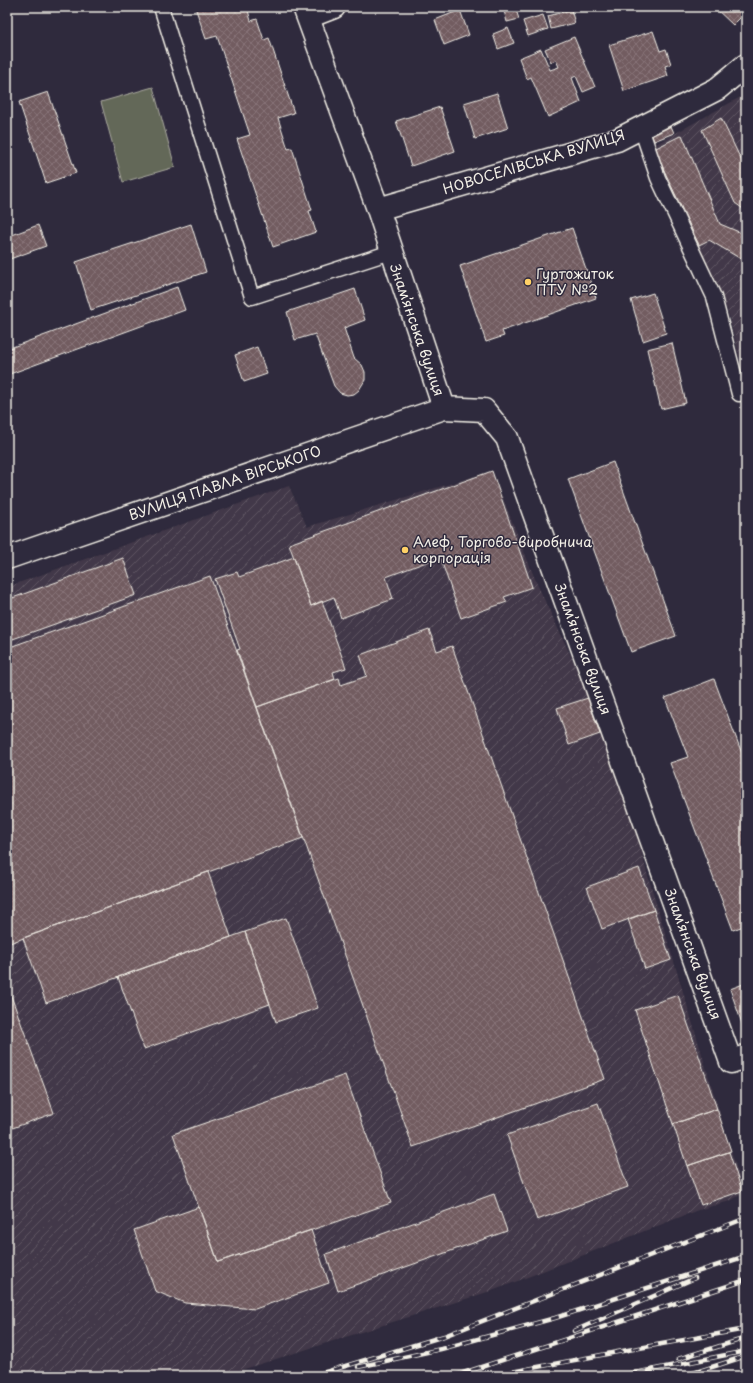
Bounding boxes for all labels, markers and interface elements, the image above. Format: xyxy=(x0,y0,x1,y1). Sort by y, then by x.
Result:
street label: НОВОСЕЛІВСЬКА ВУЛИЦЯ xyxy=(440,124,628,199)
street label: Знамʼянська вулиця xyxy=(385,260,450,399)
place label: Гуртожиток ПТУ №2 xyxy=(536,263,615,300)
marker: Гуртожиток ПТУ №2 xyxy=(523,277,533,287)
street label: ВУЛИЦЯ ПАВЛА ВІРСЬКОГО xyxy=(126,440,324,525)
place label: Алеф, Торгово-виробнича корпорація xyxy=(413,531,592,568)
marker: Алеф, Торгово-виробнича корпорація xyxy=(400,545,410,555)
street label: Знамʼянська вулиця xyxy=(550,579,617,718)
street label: Знамʼянська вулиця xyxy=(660,884,727,1023)

